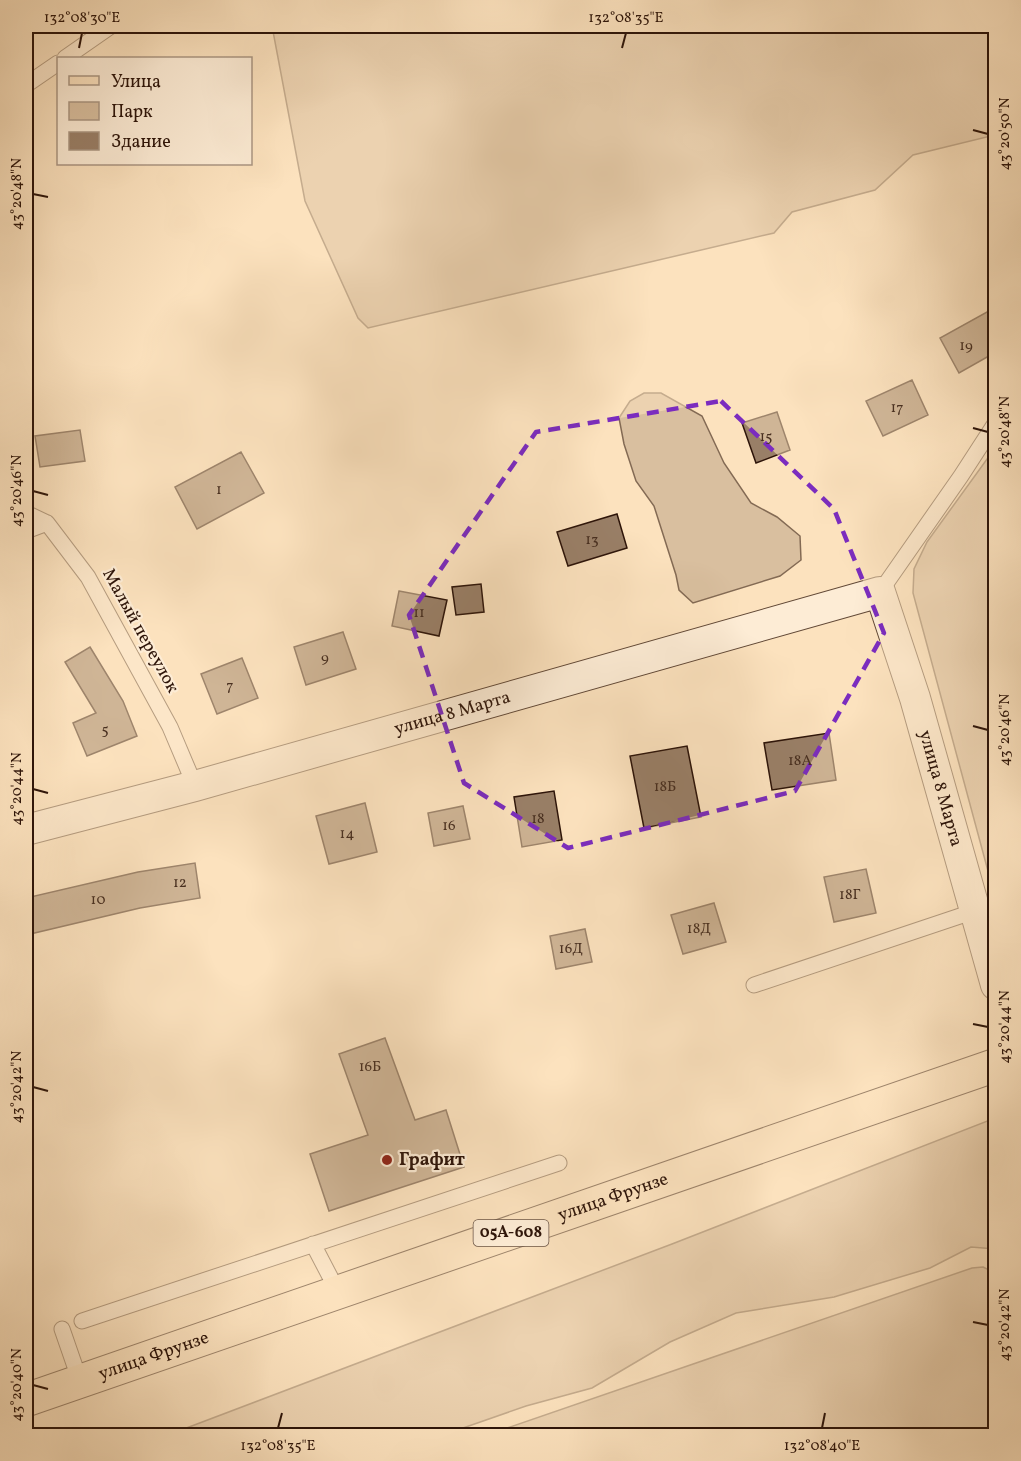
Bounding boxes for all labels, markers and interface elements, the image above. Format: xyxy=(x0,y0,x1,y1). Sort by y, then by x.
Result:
text: 132°08'30"E xyxy=(44,8,120,29)
text: 132°08'35"E xyxy=(588,8,664,29)
legend xyxy=(57,57,252,165)
text: Улица xyxy=(111,70,161,95)
text: 43°20'50"N xyxy=(995,97,1016,171)
text: Парк xyxy=(111,100,153,125)
text: Здание xyxy=(111,130,171,155)
text: 43°20'48"N xyxy=(7,158,28,230)
house number: 19 xyxy=(959,336,973,357)
text: 43°20'48"N xyxy=(995,396,1016,468)
house number: 17 xyxy=(890,398,904,419)
house number: 15 xyxy=(759,427,773,448)
text: 43°20'46"N xyxy=(7,455,28,527)
house number: 1 xyxy=(216,480,222,501)
house number: 13 xyxy=(585,530,599,551)
street label: Малый переулок xyxy=(95,564,185,698)
house number: 11 xyxy=(413,603,425,624)
house number: 9 xyxy=(321,648,329,669)
house number: 7 xyxy=(226,676,234,697)
street label: улица 8 Марта xyxy=(391,685,513,742)
text: 43°20'46"N xyxy=(995,694,1016,766)
house number: 5 xyxy=(101,720,109,741)
street label: улица 8 Марта xyxy=(912,727,969,849)
house number: 18А xyxy=(788,751,812,772)
text: 43°20'44"N xyxy=(7,752,28,826)
house number: 18Б xyxy=(654,777,676,798)
house number: 18 xyxy=(531,809,545,830)
house number: 16 xyxy=(442,816,456,837)
house number: 14 xyxy=(340,824,354,845)
house number: 12 xyxy=(173,873,187,894)
house number: 18Г xyxy=(839,885,861,906)
house number: 10 xyxy=(91,890,105,911)
house number: 18Д xyxy=(687,919,711,940)
house number: 16Д xyxy=(559,939,583,960)
text: 43°20'44"N xyxy=(995,990,1016,1064)
text: 43°20'42"N xyxy=(7,1051,28,1123)
house number: 16Б xyxy=(359,1057,381,1078)
place label: Графит xyxy=(399,1148,465,1173)
marker: Графит xyxy=(380,1153,394,1167)
street label: улица Фрунзе xyxy=(554,1167,672,1228)
road number: 05А-608 xyxy=(474,1220,548,1246)
text: 43°20'42"N xyxy=(995,1289,1016,1361)
street label: улица Фрунзе xyxy=(95,1325,212,1387)
text: 43°20'40"N xyxy=(7,1348,28,1422)
text: 132°08'35"E xyxy=(240,1436,316,1457)
text: 132°08'40"E xyxy=(784,1436,860,1457)

